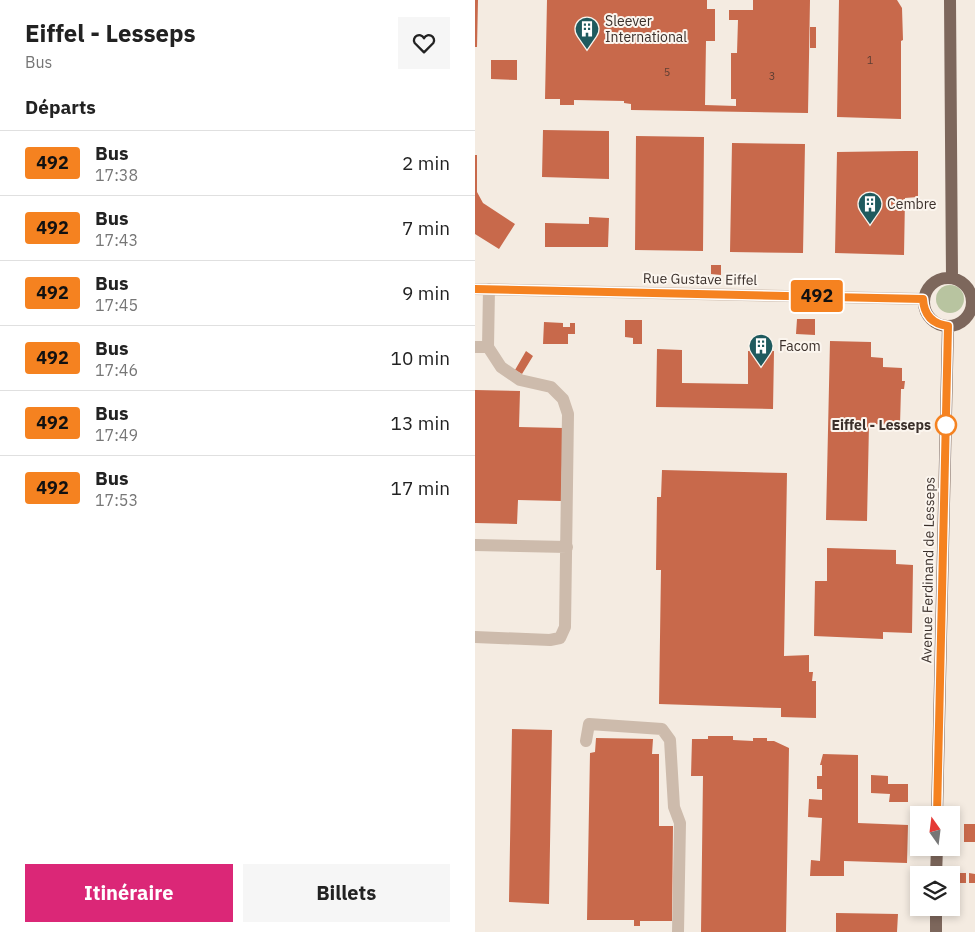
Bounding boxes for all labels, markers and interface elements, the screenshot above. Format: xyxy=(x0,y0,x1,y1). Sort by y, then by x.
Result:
place label: Sleever International xyxy=(605,12,687,46)
building icon: Sleever International xyxy=(574,16,600,50)
text: Eiffel - Lesseps xyxy=(25,17,196,49)
button: heart xyxy=(398,17,450,69)
text: Bus xyxy=(25,52,52,72)
house number: 1 xyxy=(867,53,874,67)
house number: 5 xyxy=(664,65,670,79)
house number: 3 xyxy=(769,69,775,83)
text: Départs xyxy=(25,95,96,119)
text: Bus xyxy=(95,141,129,165)
text: 492 xyxy=(36,151,69,174)
text: 2 min xyxy=(402,151,450,175)
text: 17:38 xyxy=(95,165,138,185)
building icon: Cembre xyxy=(857,191,883,225)
place label: Cembre xyxy=(887,195,937,213)
text: Bus xyxy=(95,206,129,230)
text: 492 xyxy=(36,216,69,239)
text: 7 min xyxy=(402,216,450,240)
text: 17:43 xyxy=(95,230,138,250)
street label: Rue Gustave Eiffel xyxy=(643,269,758,289)
text: Bus xyxy=(95,271,129,295)
line badge: 492 xyxy=(788,280,846,312)
text: 492 xyxy=(36,281,69,304)
text: 9 min xyxy=(402,281,450,305)
text: 492 xyxy=(801,284,833,307)
text: 17:45 xyxy=(95,295,138,315)
building icon: Facom xyxy=(748,333,774,367)
text: Bus xyxy=(95,336,129,360)
place label: Facom xyxy=(779,337,821,355)
text: 492 xyxy=(36,346,69,369)
text: 10 min xyxy=(391,346,450,370)
text: 17:46 xyxy=(95,360,138,380)
text: Bus xyxy=(95,401,129,425)
text: 492 xyxy=(36,411,69,434)
text: 13 min xyxy=(391,411,450,435)
marker: Eiffel - Lesseps xyxy=(935,414,957,436)
place label: Eiffel - Lesseps xyxy=(831,416,931,434)
text: 17:49 xyxy=(95,425,138,445)
text: Bus xyxy=(95,466,129,490)
text: 492 xyxy=(36,476,69,499)
text: 17 min xyxy=(391,476,450,500)
street label: Avenue Ferdinand de Lesseps xyxy=(917,476,939,663)
text: 17:53 xyxy=(95,490,138,510)
north arrow xyxy=(910,806,960,856)
map controls xyxy=(910,806,960,916)
button: Itinéraire xyxy=(25,864,233,922)
button: Billets xyxy=(243,864,450,922)
button: layers xyxy=(910,866,960,916)

